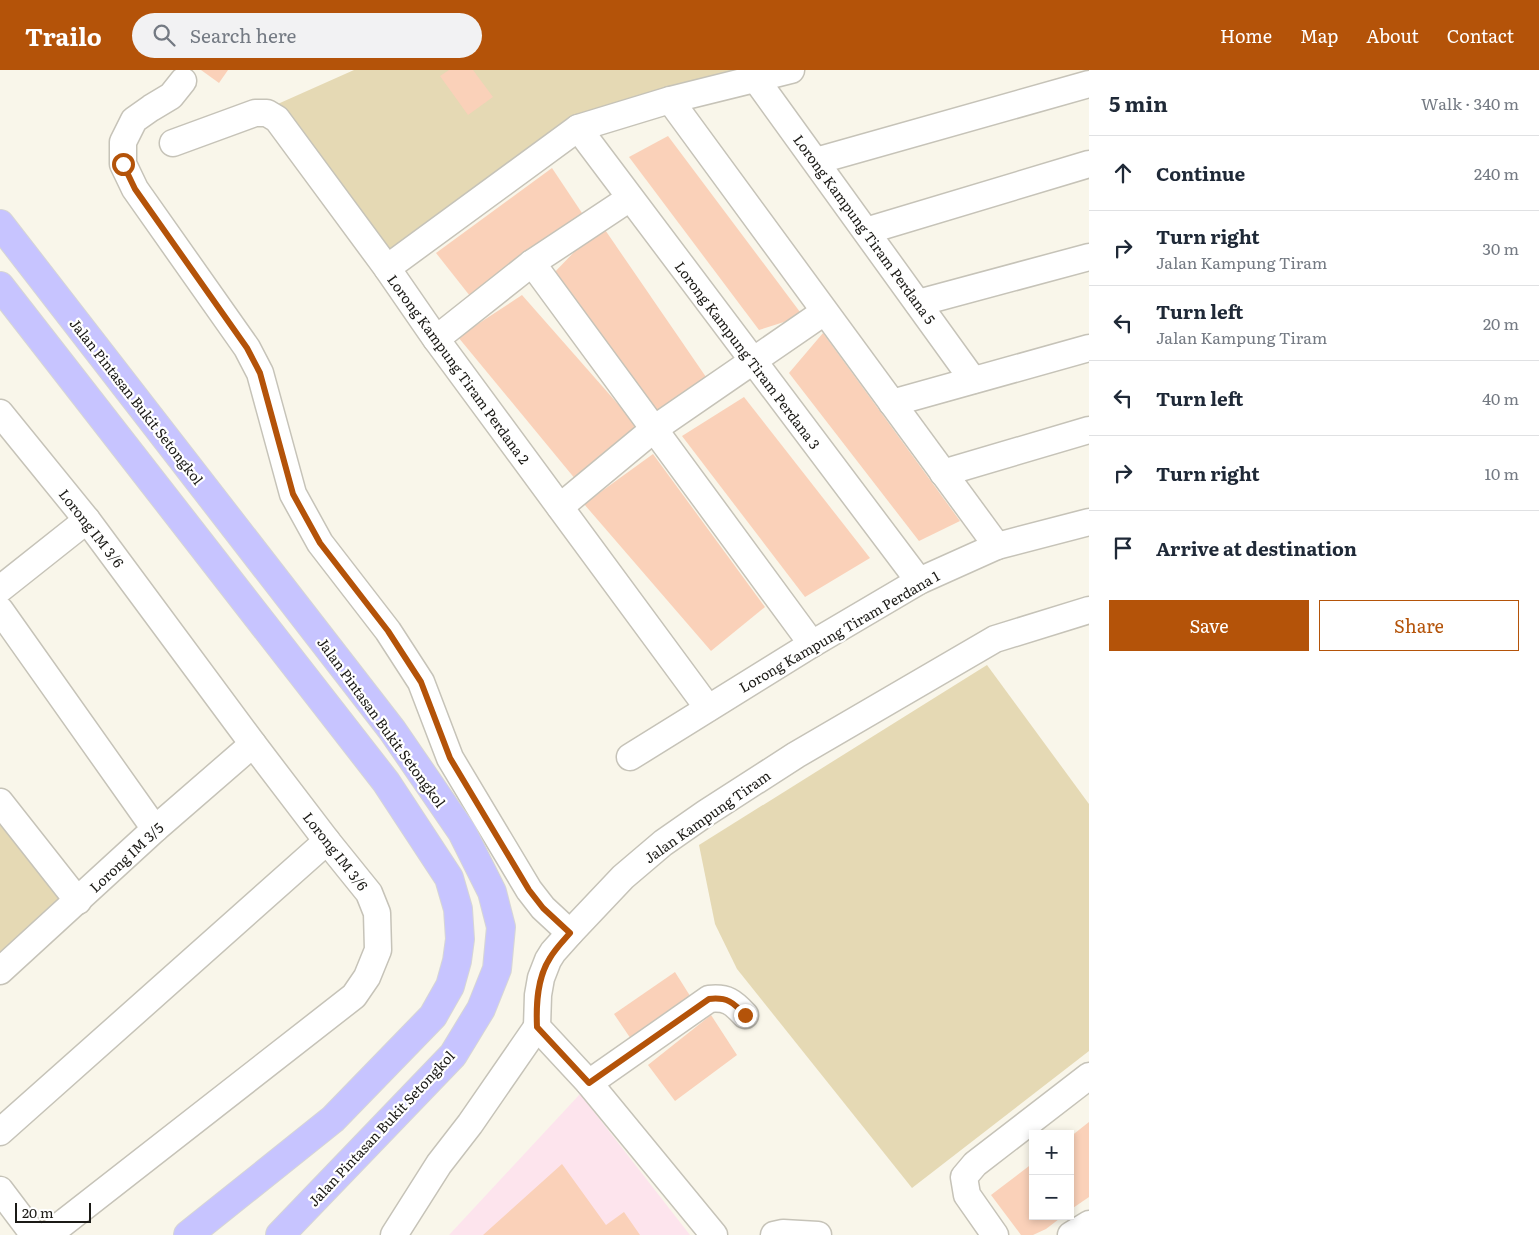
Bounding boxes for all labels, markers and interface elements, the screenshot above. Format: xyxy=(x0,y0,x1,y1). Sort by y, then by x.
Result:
search box xyxy=(132,13,482,58)
text: Trailo xyxy=(25,18,102,53)
icon: search xyxy=(150,21,178,49)
text: Search here xyxy=(190,21,296,49)
text: Home xyxy=(1220,22,1272,49)
text: Map xyxy=(1300,22,1338,49)
text: About xyxy=(1366,22,1419,49)
text: Contact xyxy=(1447,22,1514,49)
text: 5 min xyxy=(1109,87,1168,118)
text: Walk · 340 m xyxy=(1421,91,1519,115)
street label: Lorong Kampung Tiram Perdana 5 xyxy=(789,130,941,328)
route start xyxy=(112,153,135,176)
icon: ahead xyxy=(1109,159,1137,187)
text: Continue xyxy=(1156,159,1245,187)
text: 240 m xyxy=(1474,161,1519,185)
text: Turn right xyxy=(1156,222,1260,250)
icon: right xyxy=(1109,234,1137,262)
text: 30 m xyxy=(1482,236,1519,260)
text: Jalan Kampung Tiram xyxy=(1156,250,1327,274)
street label: Lorong Kampung Tiram Perdana 3 xyxy=(671,257,825,453)
street label: Lorong Kampung Tiram Perdana 2 xyxy=(383,270,535,468)
text: Turn left xyxy=(1156,297,1243,325)
icon: left xyxy=(1109,309,1137,337)
text: 20 m xyxy=(1483,311,1519,335)
street label: Jalan Pintasan Bukit Setongkol xyxy=(66,314,208,489)
text: Jalan Kampung Tiram xyxy=(1156,325,1327,349)
icon: left xyxy=(1109,384,1137,412)
text: Turn left xyxy=(1156,384,1243,412)
text: 40 m xyxy=(1482,386,1519,410)
icon: right xyxy=(1109,459,1137,487)
text: Turn right xyxy=(1156,459,1260,487)
text: 10 m xyxy=(1485,461,1519,485)
street label: Lorong IM 3/6 xyxy=(55,484,129,572)
icon: arrive xyxy=(1109,534,1137,562)
text: Arrive at destination xyxy=(1156,534,1357,562)
street label: Lorong Kampung Tiram Perdana 1 xyxy=(735,565,943,697)
button: Save xyxy=(1109,600,1309,651)
button: Share xyxy=(1319,600,1519,651)
street label: Jalan Pintasan Bukit Setongkol xyxy=(313,633,451,811)
street label: Jalan Kampung Tiram xyxy=(640,765,774,867)
street label: Lorong IM 3/6 xyxy=(299,807,373,895)
street label: Lorong IM 3/5 xyxy=(85,817,167,897)
route end xyxy=(734,1004,757,1027)
street label: Jalan Pintasan Bukit Setongkol xyxy=(303,1046,459,1210)
map controls xyxy=(1029,1130,1074,1220)
button: + xyxy=(1029,1130,1074,1175)
button: − xyxy=(1029,1175,1074,1220)
scale bar xyxy=(15,1200,91,1223)
text: 20 m xyxy=(22,1202,54,1222)

